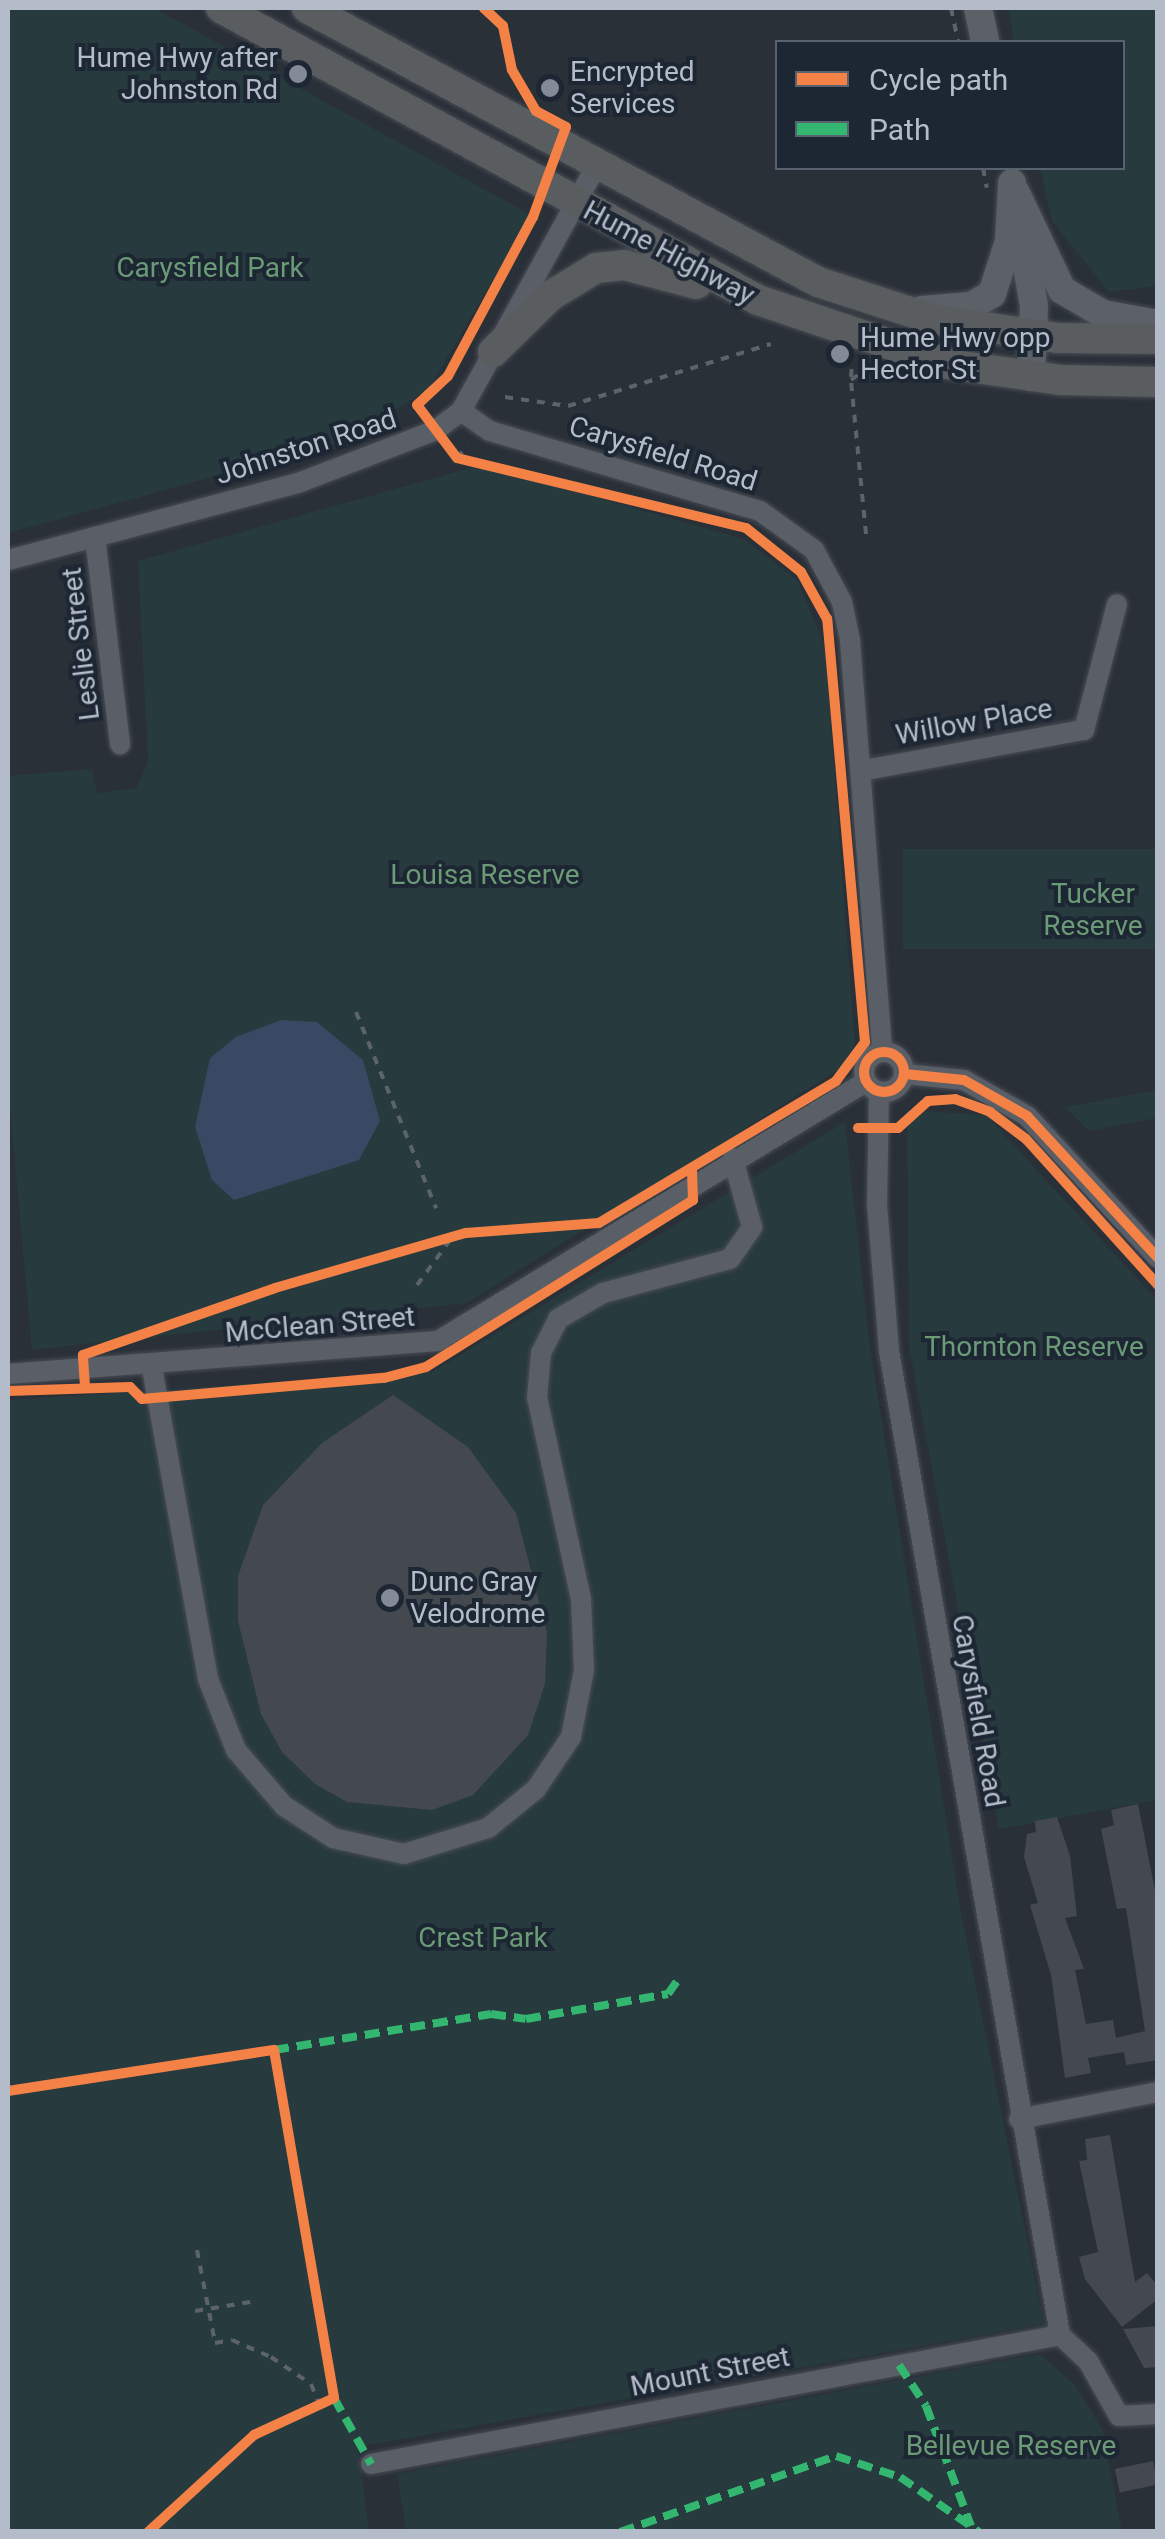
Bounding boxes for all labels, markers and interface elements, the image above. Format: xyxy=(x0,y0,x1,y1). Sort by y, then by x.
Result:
legend xyxy=(775,40,1125,170)
place label: Hume Hwy after Johnston Rd xyxy=(77,41,278,107)
place label: Encrypted Services xyxy=(570,55,695,121)
text: Cycle path xyxy=(869,62,1008,97)
marker: Hume Hwy after Johnston Rd xyxy=(287,63,309,85)
marker: Encrypted Services xyxy=(539,77,561,99)
text: Path xyxy=(869,112,930,147)
street label: Hume Highway xyxy=(578,194,760,312)
park label: Carysfield Park xyxy=(116,251,304,285)
place label: Hume Hwy opp Hector St xyxy=(860,321,1050,387)
marker: Hume Hwy opp Hector St xyxy=(829,343,851,365)
street label: Johnston Road xyxy=(211,402,401,492)
street label: Carysfield Road xyxy=(565,409,761,499)
street label: Leslie Street xyxy=(55,566,107,722)
street label: Willow Place xyxy=(893,692,1055,752)
park label: Louisa Reserve xyxy=(390,858,580,892)
park label: Tucker Reserve xyxy=(1043,877,1143,943)
street label: McClean Street xyxy=(224,1300,416,1350)
park label: Thornton Reserve xyxy=(924,1330,1144,1364)
place label: Dunc Gray Velodrome xyxy=(410,1565,545,1631)
marker: Dunc Gray Velodrome xyxy=(379,1587,401,1609)
street label: Carysfield Road xyxy=(945,1612,1011,1810)
park label: Crest Park xyxy=(418,1921,548,1955)
street label: Mount Street xyxy=(628,2340,792,2404)
park label: Bellevue Reserve xyxy=(906,2429,1116,2463)

